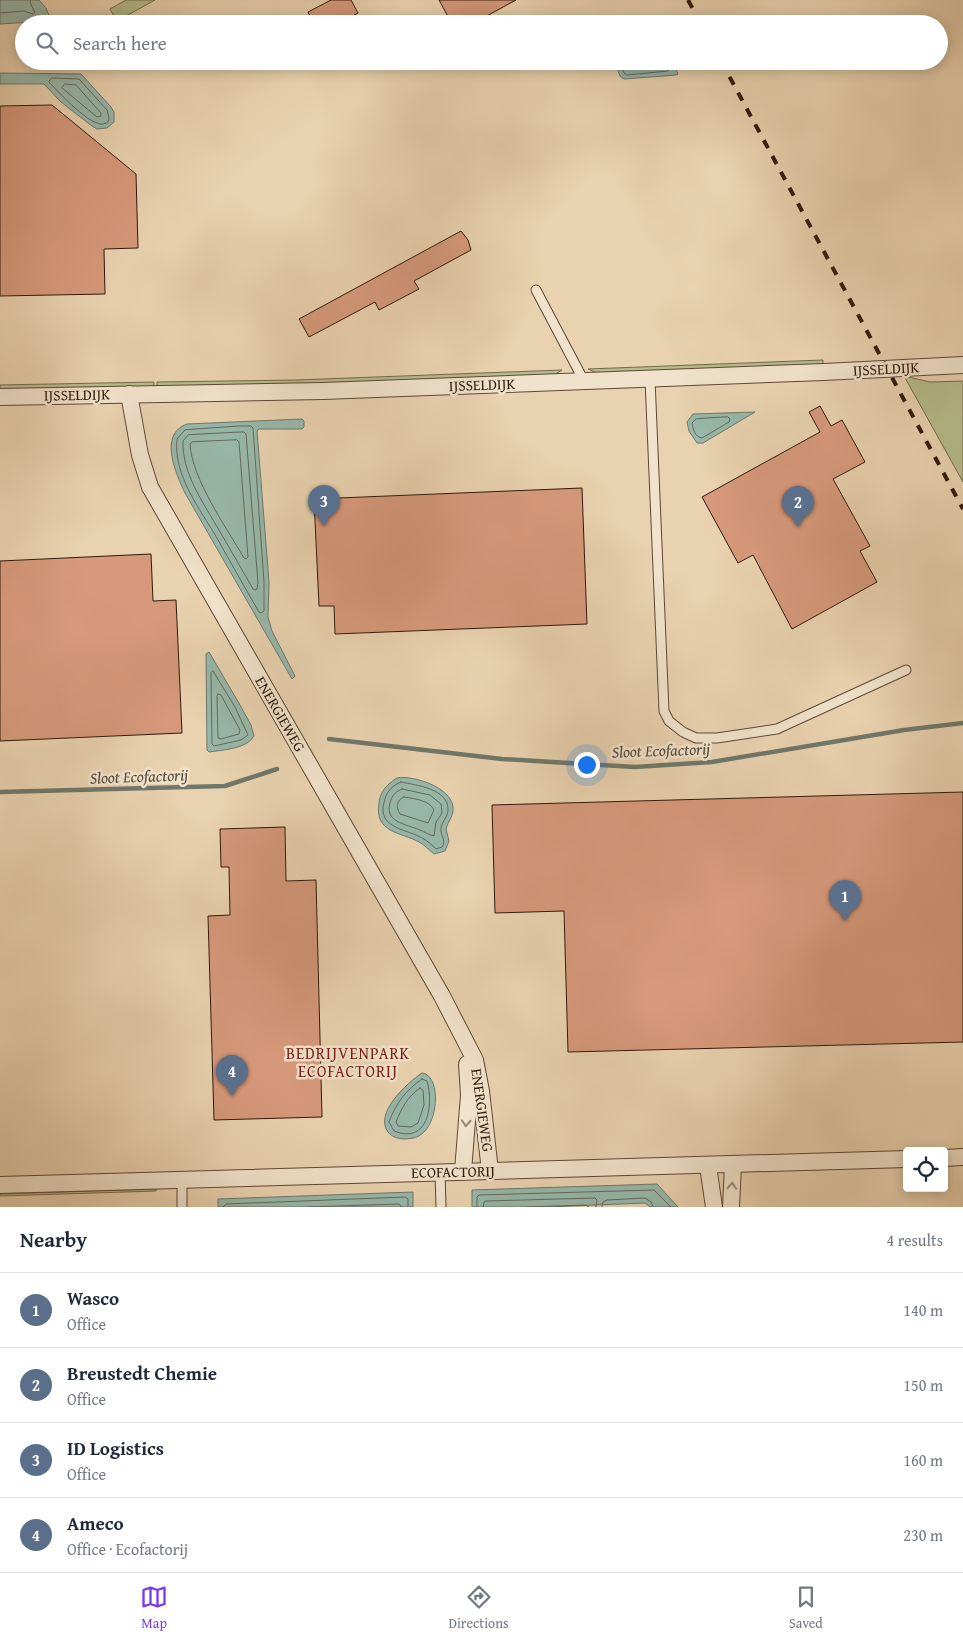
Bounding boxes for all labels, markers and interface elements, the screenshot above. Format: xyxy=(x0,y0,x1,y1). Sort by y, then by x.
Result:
search box xyxy=(15,15,948,70)
icon: search xyxy=(33,29,61,57)
text: Search here xyxy=(73,29,167,57)
street label: IJSSELDIJK xyxy=(852,356,920,381)
street label: IJSSELDIJK xyxy=(449,373,516,396)
street label: IJSSELDIJK xyxy=(44,383,110,406)
pin: 3 xyxy=(308,485,340,526)
pin: 2 xyxy=(782,486,814,527)
street label: ENERGIEWEG xyxy=(250,672,311,755)
water label: Sloot Ecofactorij xyxy=(611,736,711,764)
your location xyxy=(574,752,600,778)
water label: Sloot Ecofactorij xyxy=(89,762,189,790)
pin: 1 xyxy=(829,880,861,921)
district label: BEDRIJVENPARK ECOFACTORIJ xyxy=(286,1041,410,1083)
pin: 4 xyxy=(216,1055,248,1096)
street label: ENERGIEWEG xyxy=(466,1067,499,1153)
one-way arrow xyxy=(461,1120,472,1128)
map controls xyxy=(903,1147,948,1192)
button: locate xyxy=(903,1147,948,1192)
street label: ECOFACTORIJ xyxy=(411,1160,495,1183)
one-way arrow xyxy=(727,1182,738,1190)
text: Nearby xyxy=(20,1224,87,1255)
text: 4 results xyxy=(886,1228,943,1252)
text: Wasco xyxy=(67,1284,119,1312)
text: 1 xyxy=(32,1298,40,1322)
text: 140 m xyxy=(903,1298,943,1322)
text: Office xyxy=(67,1312,106,1336)
text: Breustedt Chemie xyxy=(67,1359,217,1387)
text: 2 xyxy=(32,1373,40,1397)
text: 150 m xyxy=(903,1373,943,1397)
text: Office xyxy=(67,1387,106,1411)
text: ID Logistics xyxy=(67,1434,164,1462)
text: 3 xyxy=(32,1448,40,1472)
text: 160 m xyxy=(903,1448,943,1472)
text: Office xyxy=(67,1462,106,1486)
text: Ameco xyxy=(67,1509,124,1537)
text: 4 xyxy=(32,1523,40,1547)
text: 230 m xyxy=(903,1523,943,1547)
text: Office · Ecofactorij xyxy=(67,1537,188,1561)
tab: Map xyxy=(140,1583,168,1633)
tab: Directions xyxy=(448,1583,509,1633)
tab: Saved xyxy=(789,1583,823,1633)

